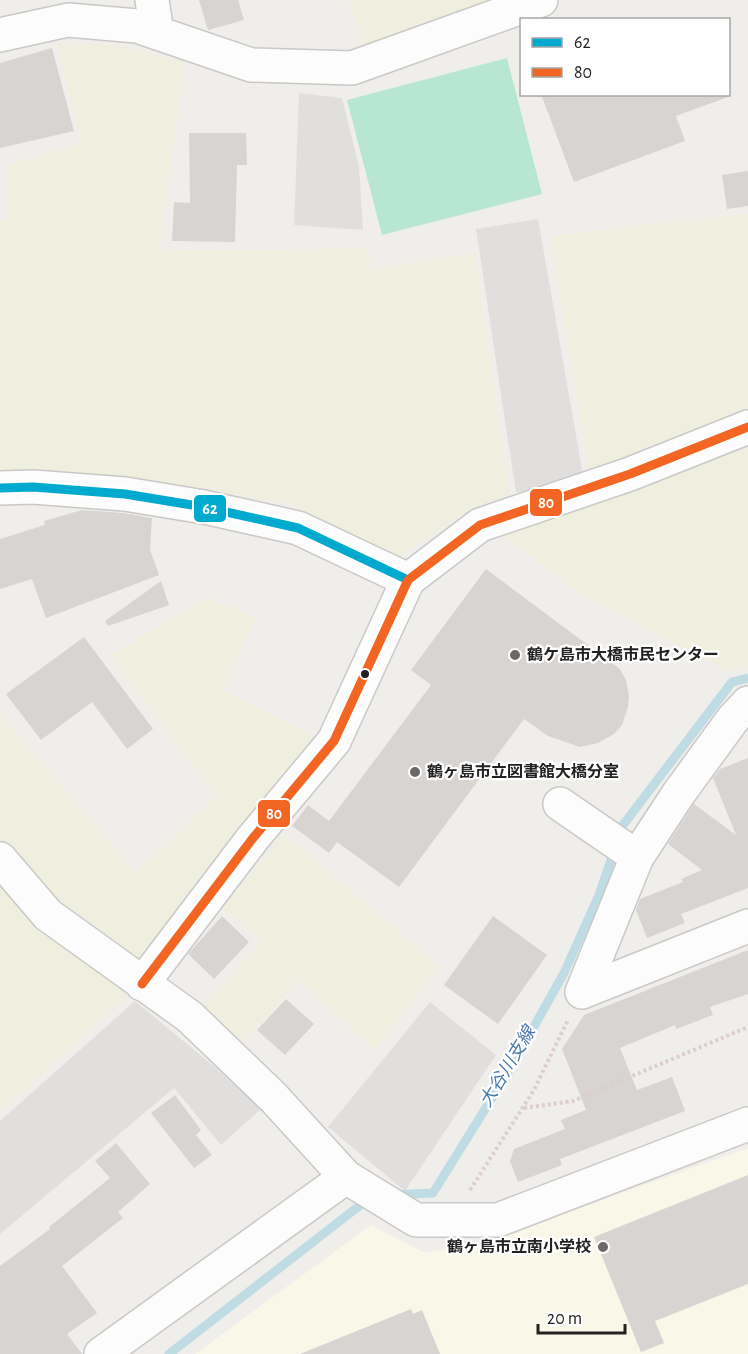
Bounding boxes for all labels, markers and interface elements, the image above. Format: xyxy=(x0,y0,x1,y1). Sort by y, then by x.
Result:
legend xyxy=(520,18,730,96)
text: 62 xyxy=(574,34,591,52)
text: 80 xyxy=(574,64,592,82)
line badge: 80 xyxy=(529,488,563,517)
line badge: 62 xyxy=(193,494,227,523)
text: 80 xyxy=(538,495,554,511)
text: 62 xyxy=(202,501,218,517)
place label: 鶴ケ島市大橋市民センター xyxy=(527,646,719,663)
marker: 鶴ケ島市大橋市民センター xyxy=(508,648,522,662)
unlabelled marker xyxy=(359,668,371,680)
place label: 鶴ヶ島市立図書館大橋分室 xyxy=(427,763,619,780)
marker: 鶴ヶ島市立図書館大橋分室 xyxy=(408,765,422,779)
line badge: 80 xyxy=(257,799,291,828)
text: 80 xyxy=(266,806,282,822)
water label: 大谷川支線 xyxy=(475,1021,540,1110)
place label: 鶴ヶ島市立南小学校 xyxy=(447,1238,591,1255)
marker: 鶴ヶ島市立南小学校 xyxy=(596,1240,610,1254)
scale bar xyxy=(538,1297,625,1335)
text: 20 m xyxy=(547,1310,582,1328)

